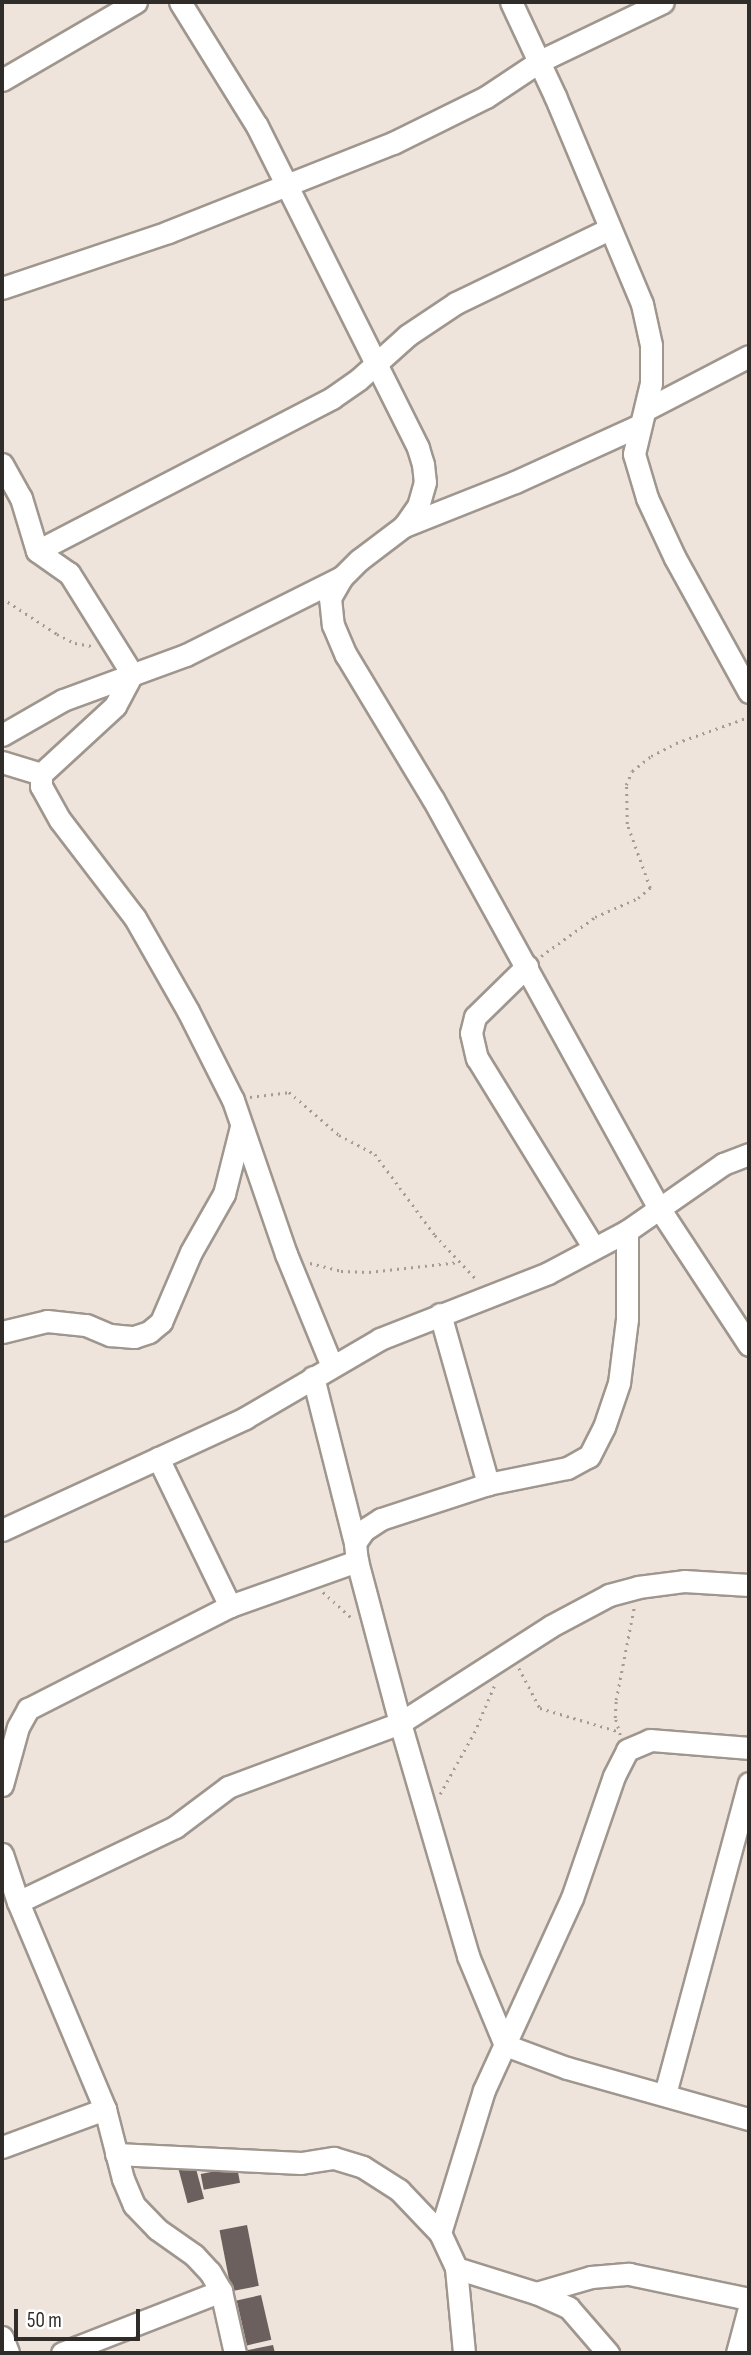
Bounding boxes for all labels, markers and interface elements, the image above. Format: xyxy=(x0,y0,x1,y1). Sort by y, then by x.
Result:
scale bar xyxy=(18,2296,144,2340)
text: 50 m xyxy=(27,2308,62,2333)

